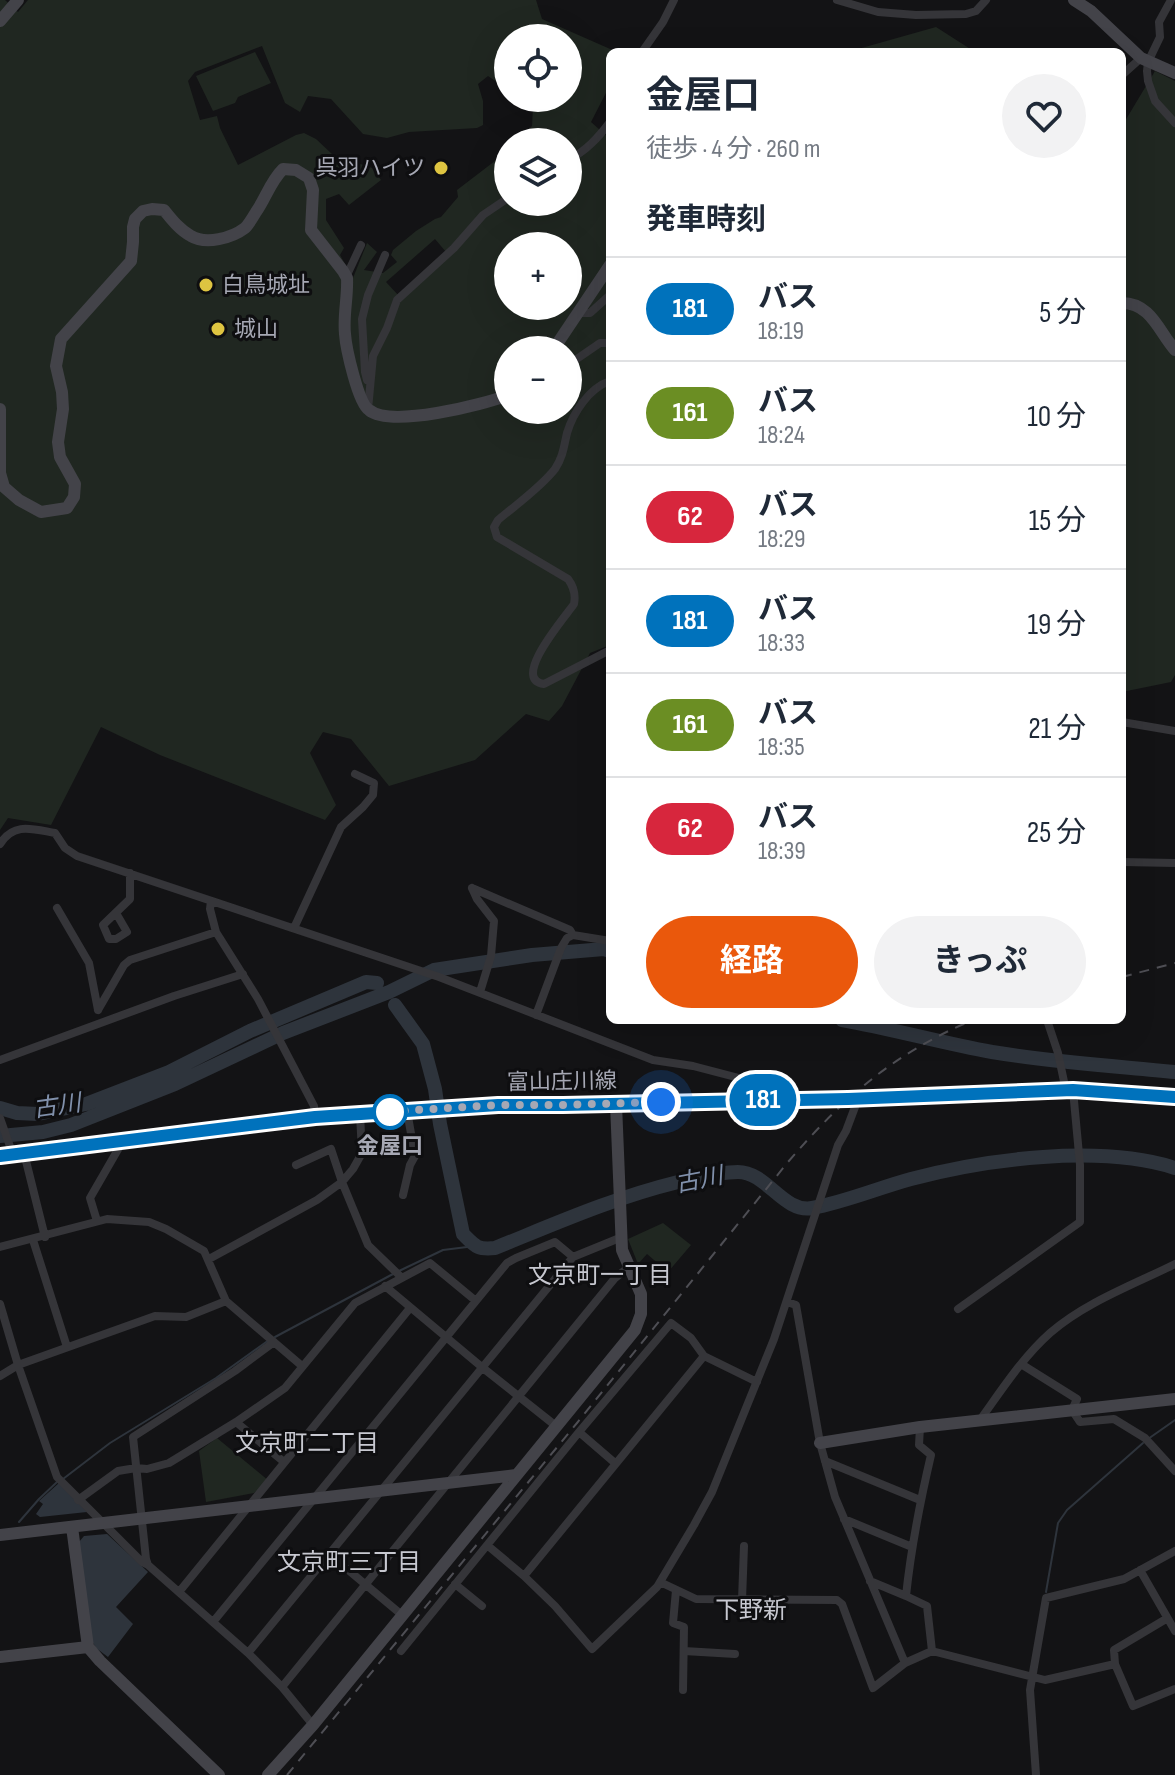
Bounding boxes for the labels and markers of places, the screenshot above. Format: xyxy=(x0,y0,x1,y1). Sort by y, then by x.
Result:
place label: 呉羽ハイツ xyxy=(315,155,425,182)
marker: 呉羽ハイツ xyxy=(432,159,450,177)
place label: 白鳥城址 xyxy=(222,272,310,299)
marker: 白鳥城址 xyxy=(197,276,215,294)
place label: 城山 xyxy=(234,316,278,343)
marker: 城山 xyxy=(209,320,227,338)
marker: 金屋口 xyxy=(373,1095,407,1129)
place label: 金屋口 xyxy=(357,1133,423,1160)

